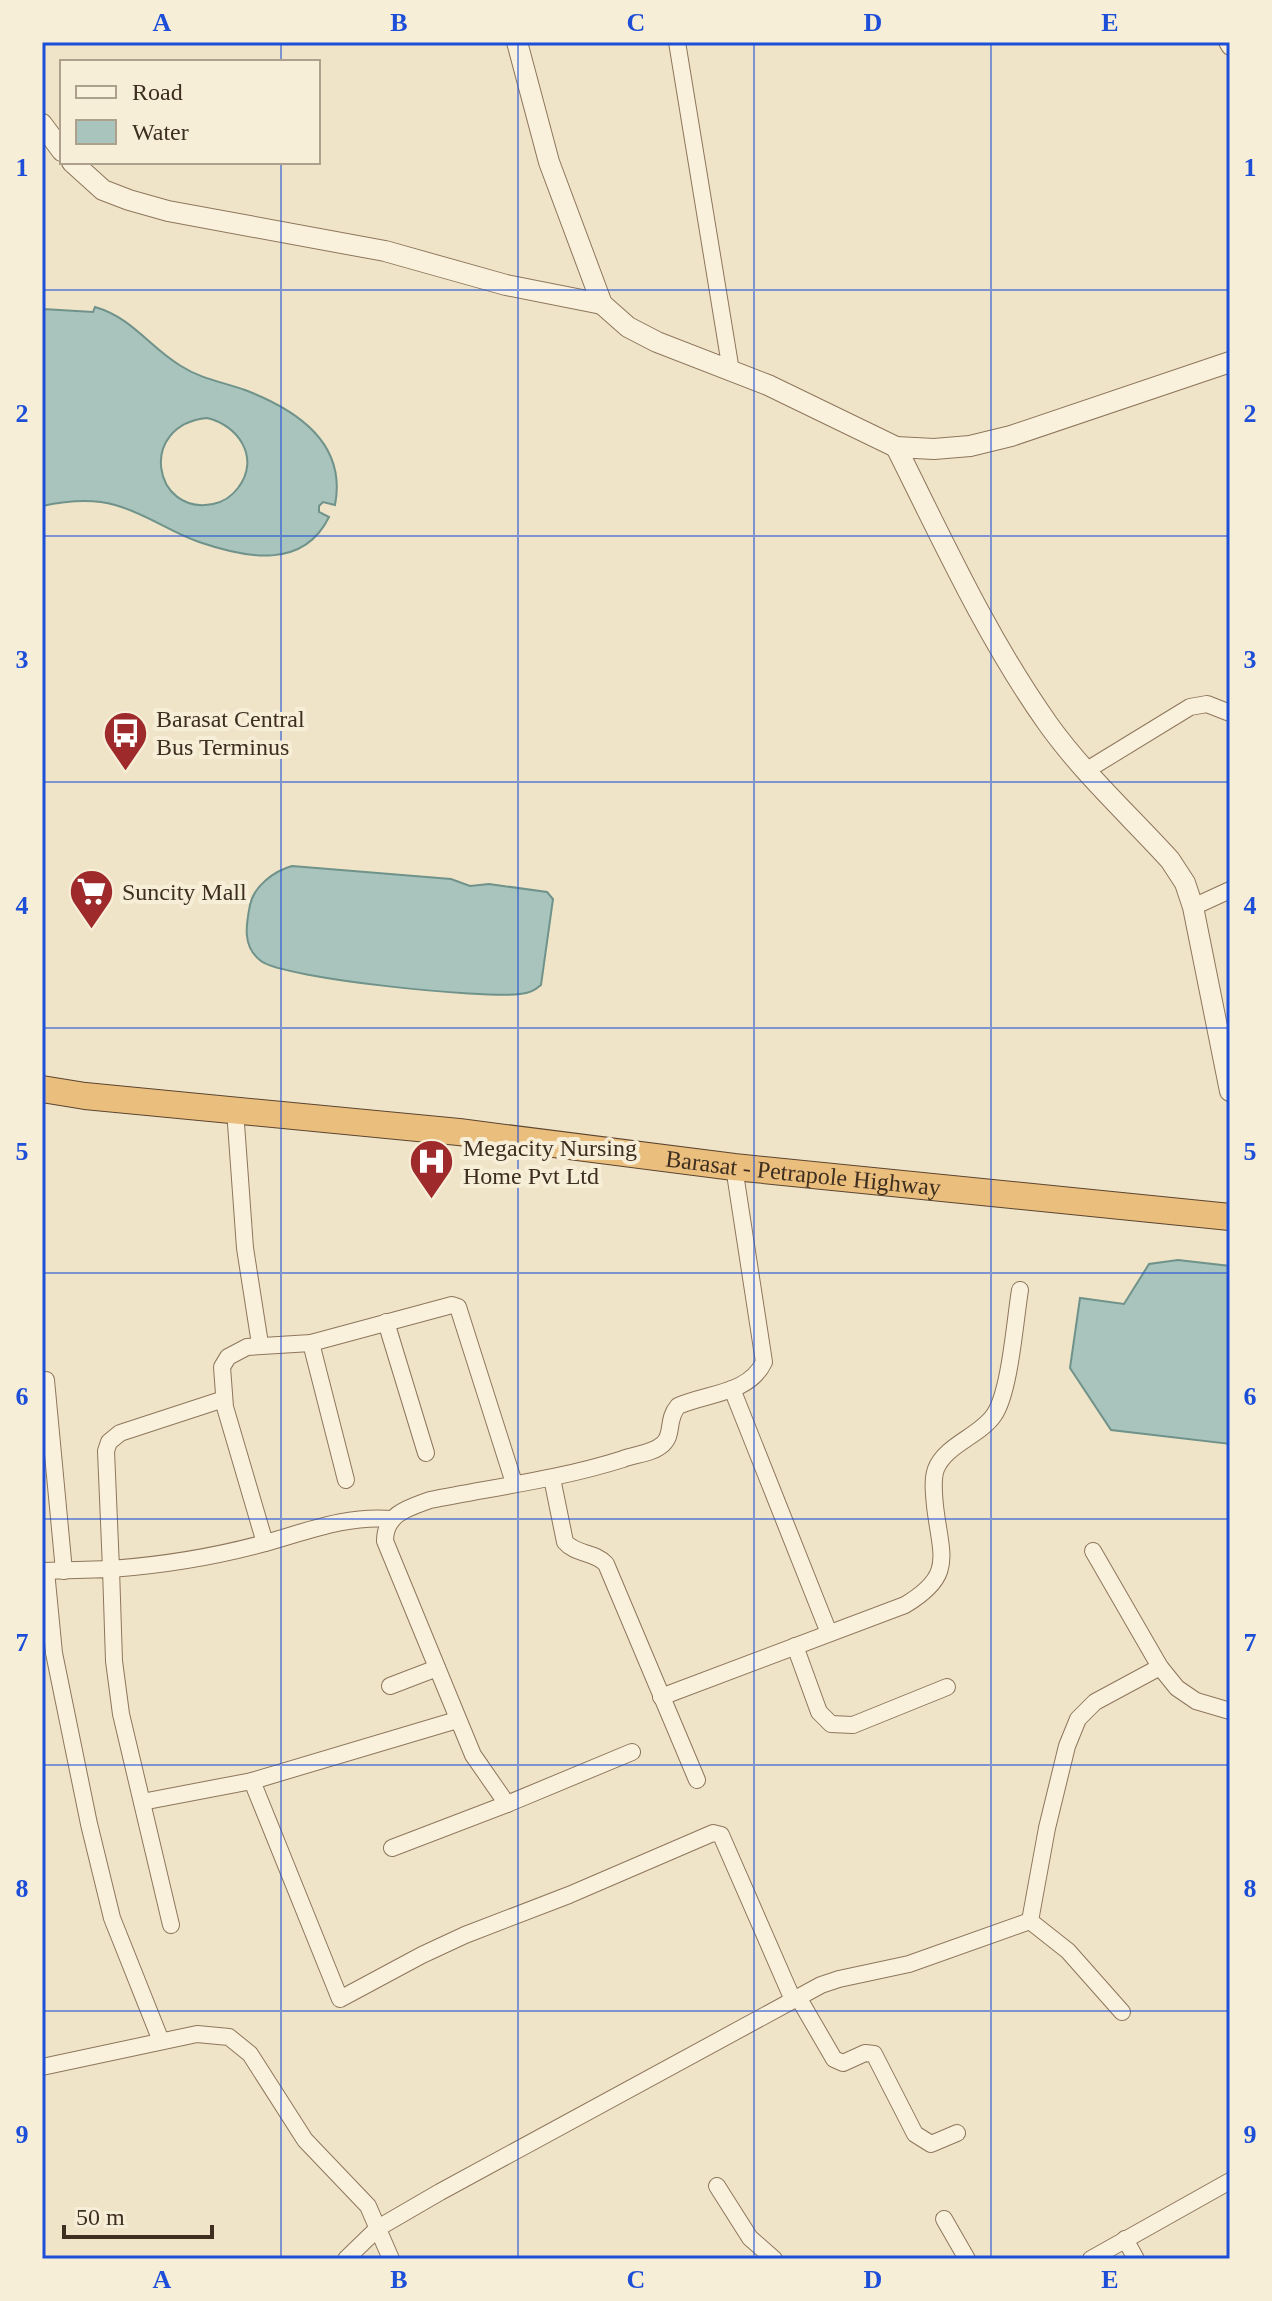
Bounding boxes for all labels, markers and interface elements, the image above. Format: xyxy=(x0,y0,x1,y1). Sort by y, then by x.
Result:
text: A xyxy=(153,8,172,37)
text: B xyxy=(390,8,408,37)
text: C xyxy=(627,8,645,37)
text: D xyxy=(864,8,882,37)
text: E xyxy=(1101,8,1119,37)
legend xyxy=(60,60,320,164)
text: Road xyxy=(132,79,183,105)
text: Water xyxy=(132,119,189,145)
text: 1 xyxy=(16,153,29,182)
text: 1 xyxy=(1244,153,1257,182)
text: 2 xyxy=(16,399,29,428)
text: 2 xyxy=(1244,399,1257,428)
text: 3 xyxy=(16,645,29,674)
text: 3 xyxy=(1244,645,1257,674)
place label: Barasat Central Bus Terminus xyxy=(156,706,305,760)
bus stop icon: Barasat Central Bus Terminus xyxy=(101,709,149,772)
supermarket icon: Suncity Mall xyxy=(67,868,115,931)
place label: Suncity Mall xyxy=(122,879,247,905)
text: 4 xyxy=(16,891,29,920)
text: 4 xyxy=(1244,891,1257,920)
place label: Megacity Nursing Home Pvt Ltd xyxy=(463,1135,637,1189)
text: 5 xyxy=(16,1137,29,1166)
text: 5 xyxy=(1244,1137,1257,1166)
hospital icon: Megacity Nursing Home Pvt Ltd xyxy=(408,1138,456,1201)
street label: Barasat - Petrapole Highway xyxy=(664,1145,942,1201)
text: 6 xyxy=(16,1382,29,1411)
text: 6 xyxy=(1244,1382,1257,1411)
text: 7 xyxy=(16,1628,29,1657)
text: 7 xyxy=(1244,1628,1257,1657)
text: 8 xyxy=(16,1874,29,1903)
text: 8 xyxy=(1244,1874,1257,1903)
text: 9 xyxy=(16,2120,29,2149)
text: 9 xyxy=(1244,2120,1257,2149)
scale bar xyxy=(64,2189,212,2239)
text: 50 m xyxy=(76,2204,125,2230)
text: A xyxy=(153,2265,172,2294)
text: B xyxy=(390,2265,408,2294)
text: C xyxy=(627,2265,645,2294)
text: D xyxy=(864,2265,882,2294)
text: E xyxy=(1101,2265,1119,2294)

